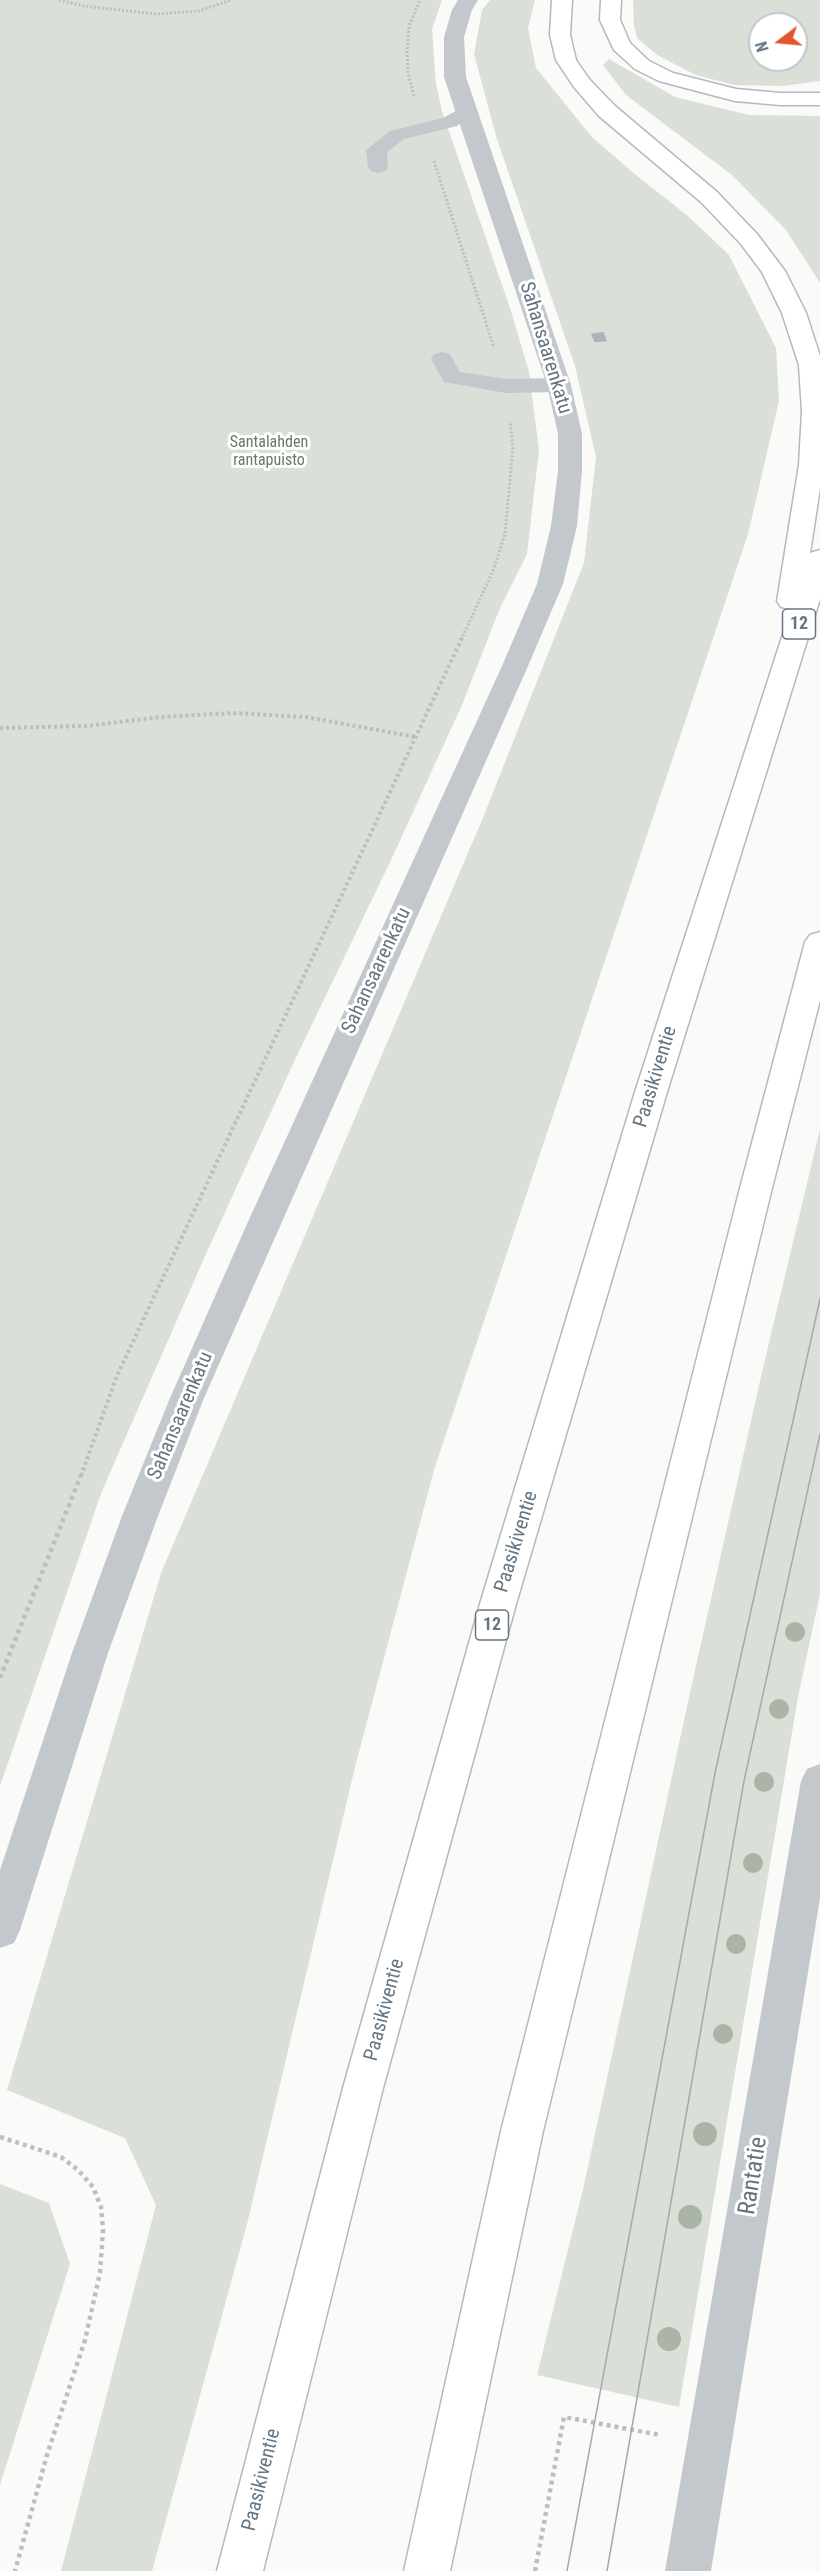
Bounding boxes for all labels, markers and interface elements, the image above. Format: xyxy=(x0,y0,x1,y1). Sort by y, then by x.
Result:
north arrow xyxy=(748,12,808,72)
text: N xyxy=(752,39,773,54)
street label: Sahansaarenkatu xyxy=(514,279,576,417)
park label: Santalahden rantapuisto xyxy=(230,433,308,471)
road number: 12 xyxy=(782,609,816,639)
street label: Sahansaarenkatu xyxy=(337,904,417,1038)
street label: Paasikiventie xyxy=(629,1023,683,1131)
street label: Sahansaarenkatu xyxy=(143,1349,219,1483)
street label: Paasikiventie xyxy=(490,1488,544,1596)
road number: 12 xyxy=(476,1610,508,1640)
street label: Paasikiventie xyxy=(360,1956,410,2064)
street label: Rantatie xyxy=(734,2135,774,2217)
street label: Paasikiventie xyxy=(238,2426,286,2534)

